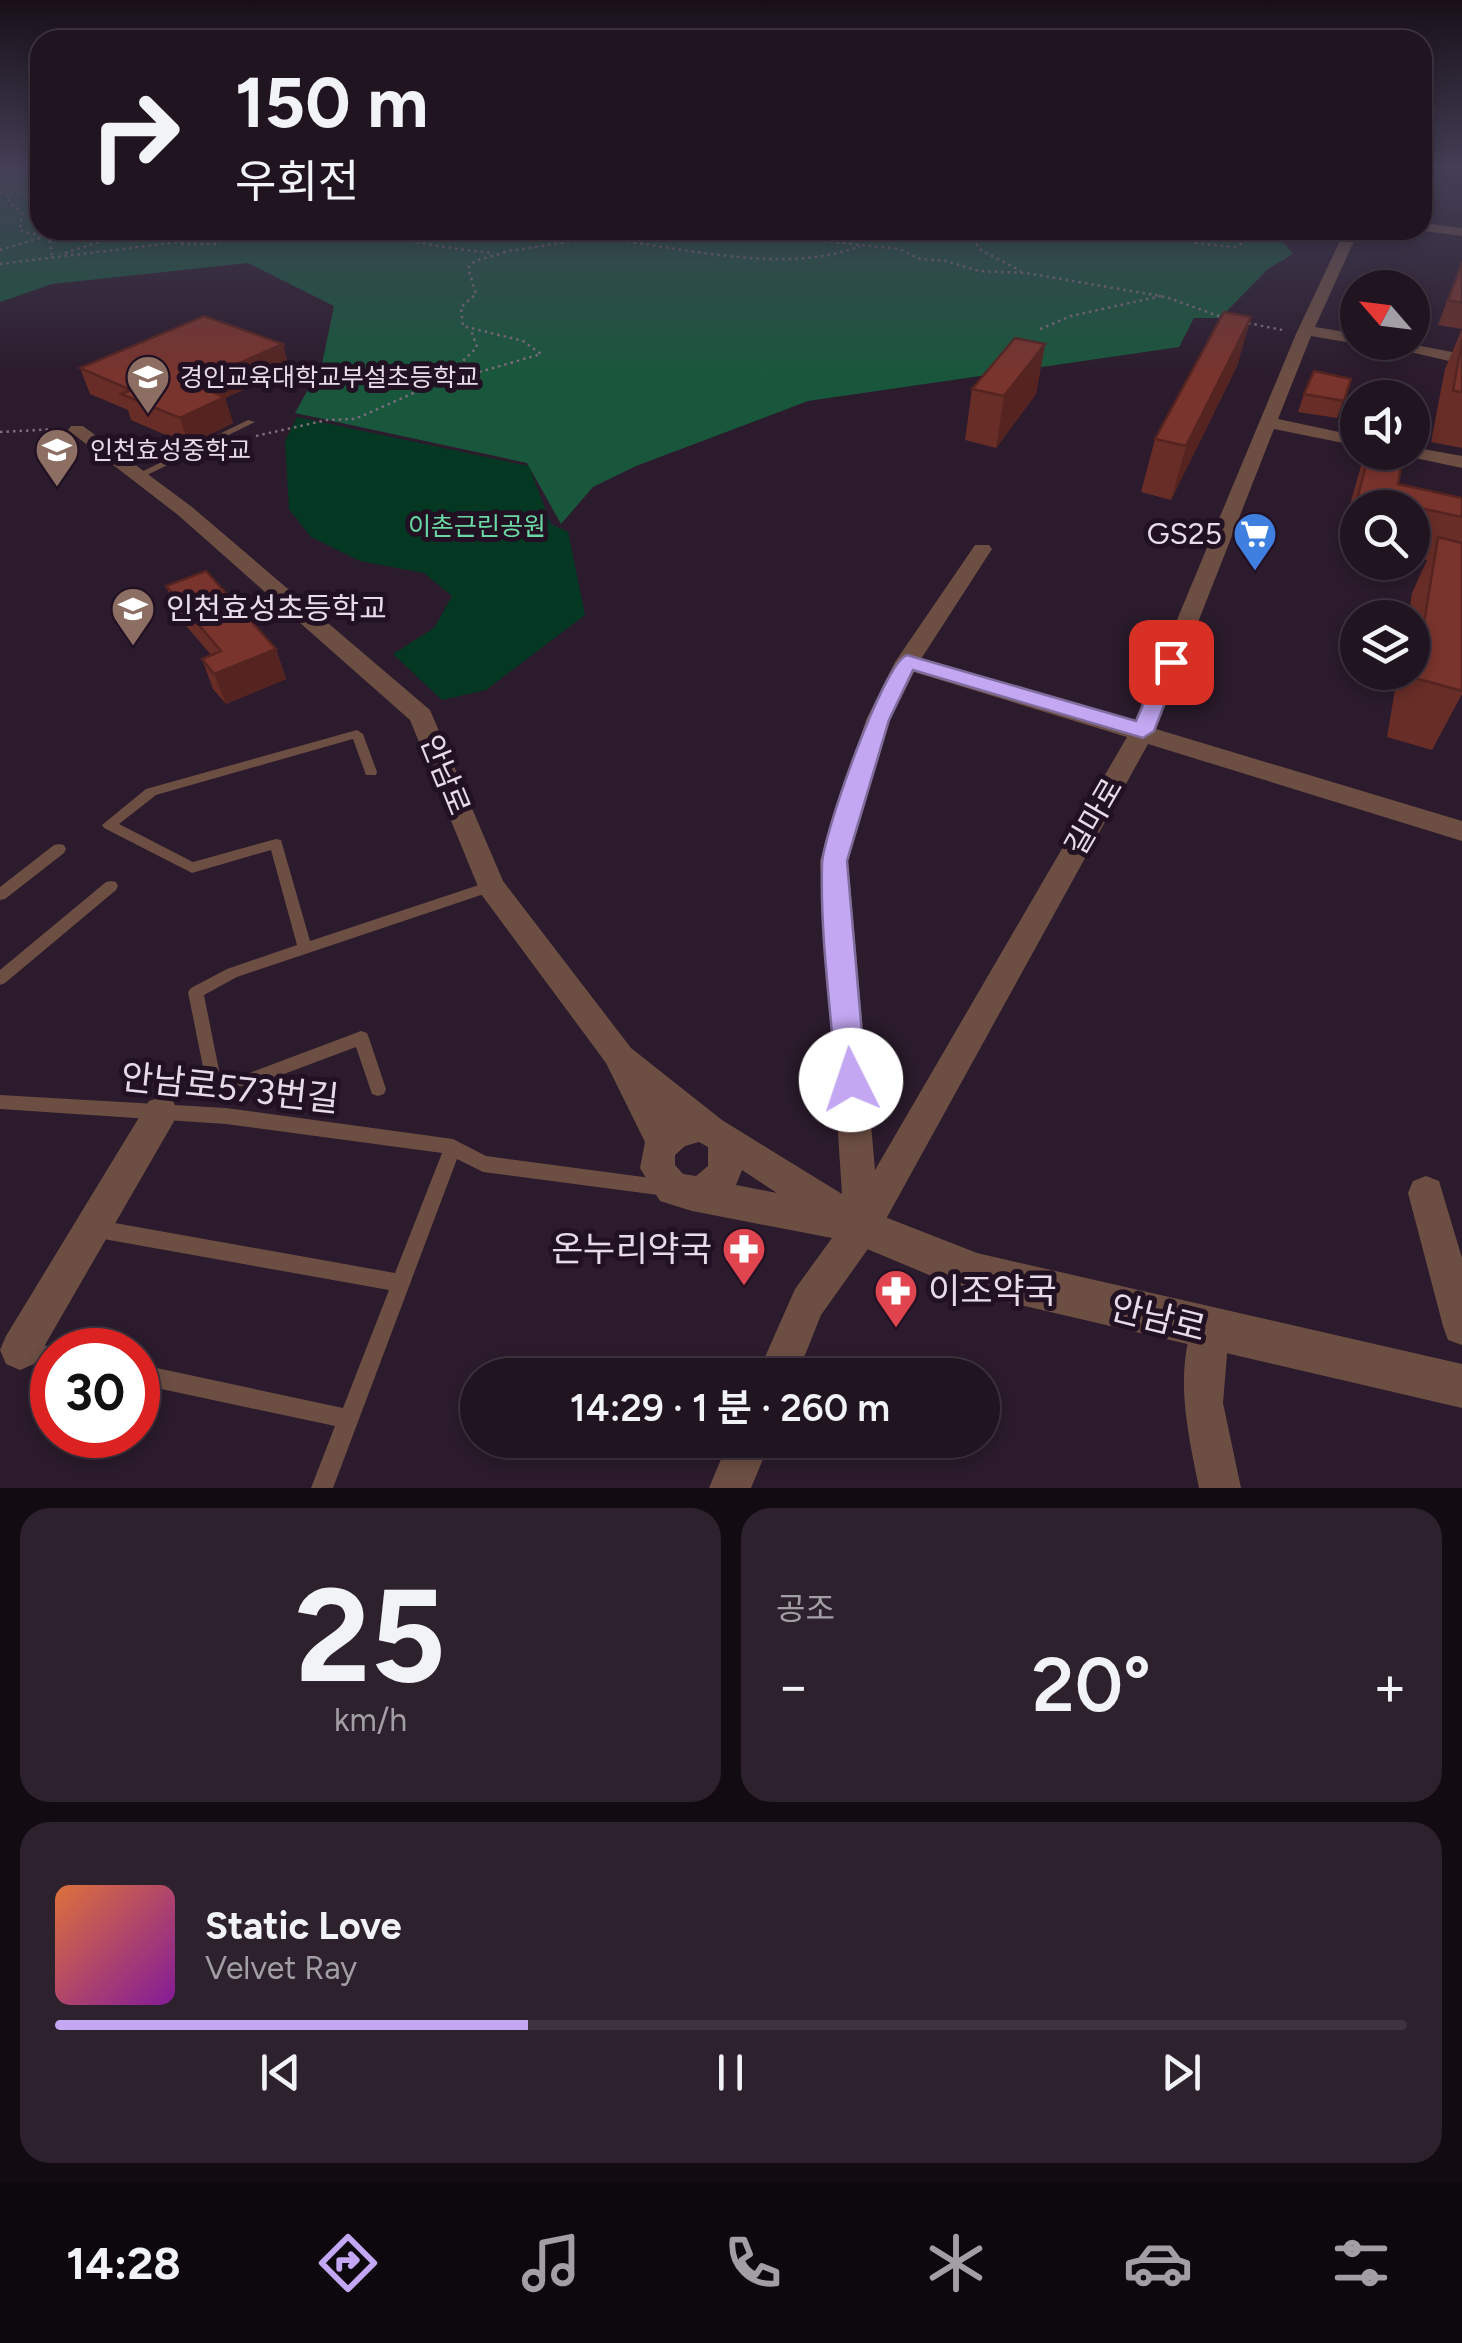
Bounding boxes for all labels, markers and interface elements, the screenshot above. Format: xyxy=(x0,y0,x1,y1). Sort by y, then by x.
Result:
text: 150 m xyxy=(235,60,428,145)
icon: right xyxy=(70,70,200,200)
text: 우회전 xyxy=(235,154,359,208)
north arrow xyxy=(1340,270,1430,360)
map controls xyxy=(1340,270,1430,690)
school or university icon: 경인교육대학교부설초등학교 xyxy=(125,354,171,415)
place label: 경인교육대학교부설초등학교 xyxy=(180,362,479,392)
button: sound xyxy=(1340,380,1430,470)
school or university icon: 인천효성중학교 xyxy=(34,427,80,488)
place label: 인천효성중학교 xyxy=(90,435,251,465)
button: search xyxy=(1340,490,1430,580)
park label: 이촌근린공원 xyxy=(408,511,546,541)
supermarket icon: GS25 xyxy=(1232,511,1278,572)
place label: GS25 xyxy=(1147,515,1222,552)
school or university icon: 인천효성초등학교 xyxy=(110,586,156,647)
place label: 인천효성초등학교 xyxy=(166,590,387,627)
button: layers xyxy=(1340,600,1430,690)
pin xyxy=(1129,620,1214,705)
icon: arrive xyxy=(1144,635,1199,690)
street label: 안남로 xyxy=(413,729,478,820)
street label: 길마로 xyxy=(1057,772,1130,862)
position arrow xyxy=(799,1028,903,1132)
street label: 안남로573번길 xyxy=(119,1056,341,1120)
pharmacy icon: 온누리약국 xyxy=(721,1226,767,1287)
place label: 온누리약국 xyxy=(551,1228,712,1270)
pharmacy icon: 이조약국 xyxy=(873,1268,919,1329)
place label: 이조약국 xyxy=(928,1270,1057,1312)
street label: 안남로 xyxy=(1106,1286,1210,1350)
speed limit sign: 30 xyxy=(30,1328,160,1458)
text: 14:29 · 1 분 · 260 m xyxy=(570,1385,890,1431)
text: 25 xyxy=(295,1558,446,1714)
text: 공조 xyxy=(776,1590,835,1628)
text: 20° xyxy=(1032,1640,1151,1730)
text: − xyxy=(776,1653,810,1719)
text: + xyxy=(1373,1653,1407,1719)
text: km/h xyxy=(334,1701,407,1739)
text: Static Love xyxy=(205,1903,402,1949)
text: Velvet Ray xyxy=(205,1949,357,1987)
icon: previous xyxy=(253,2045,308,2100)
icon: pause xyxy=(703,2045,758,2100)
icon: next xyxy=(1154,2045,1209,2100)
icon: directions xyxy=(313,2228,383,2298)
icon: music xyxy=(516,2228,586,2298)
icon: phone xyxy=(718,2228,788,2298)
icon: climate xyxy=(921,2228,991,2298)
icon: car xyxy=(1123,2228,1193,2298)
icon: filters xyxy=(1326,2228,1396,2298)
text: 14:28 xyxy=(66,2236,181,2290)

